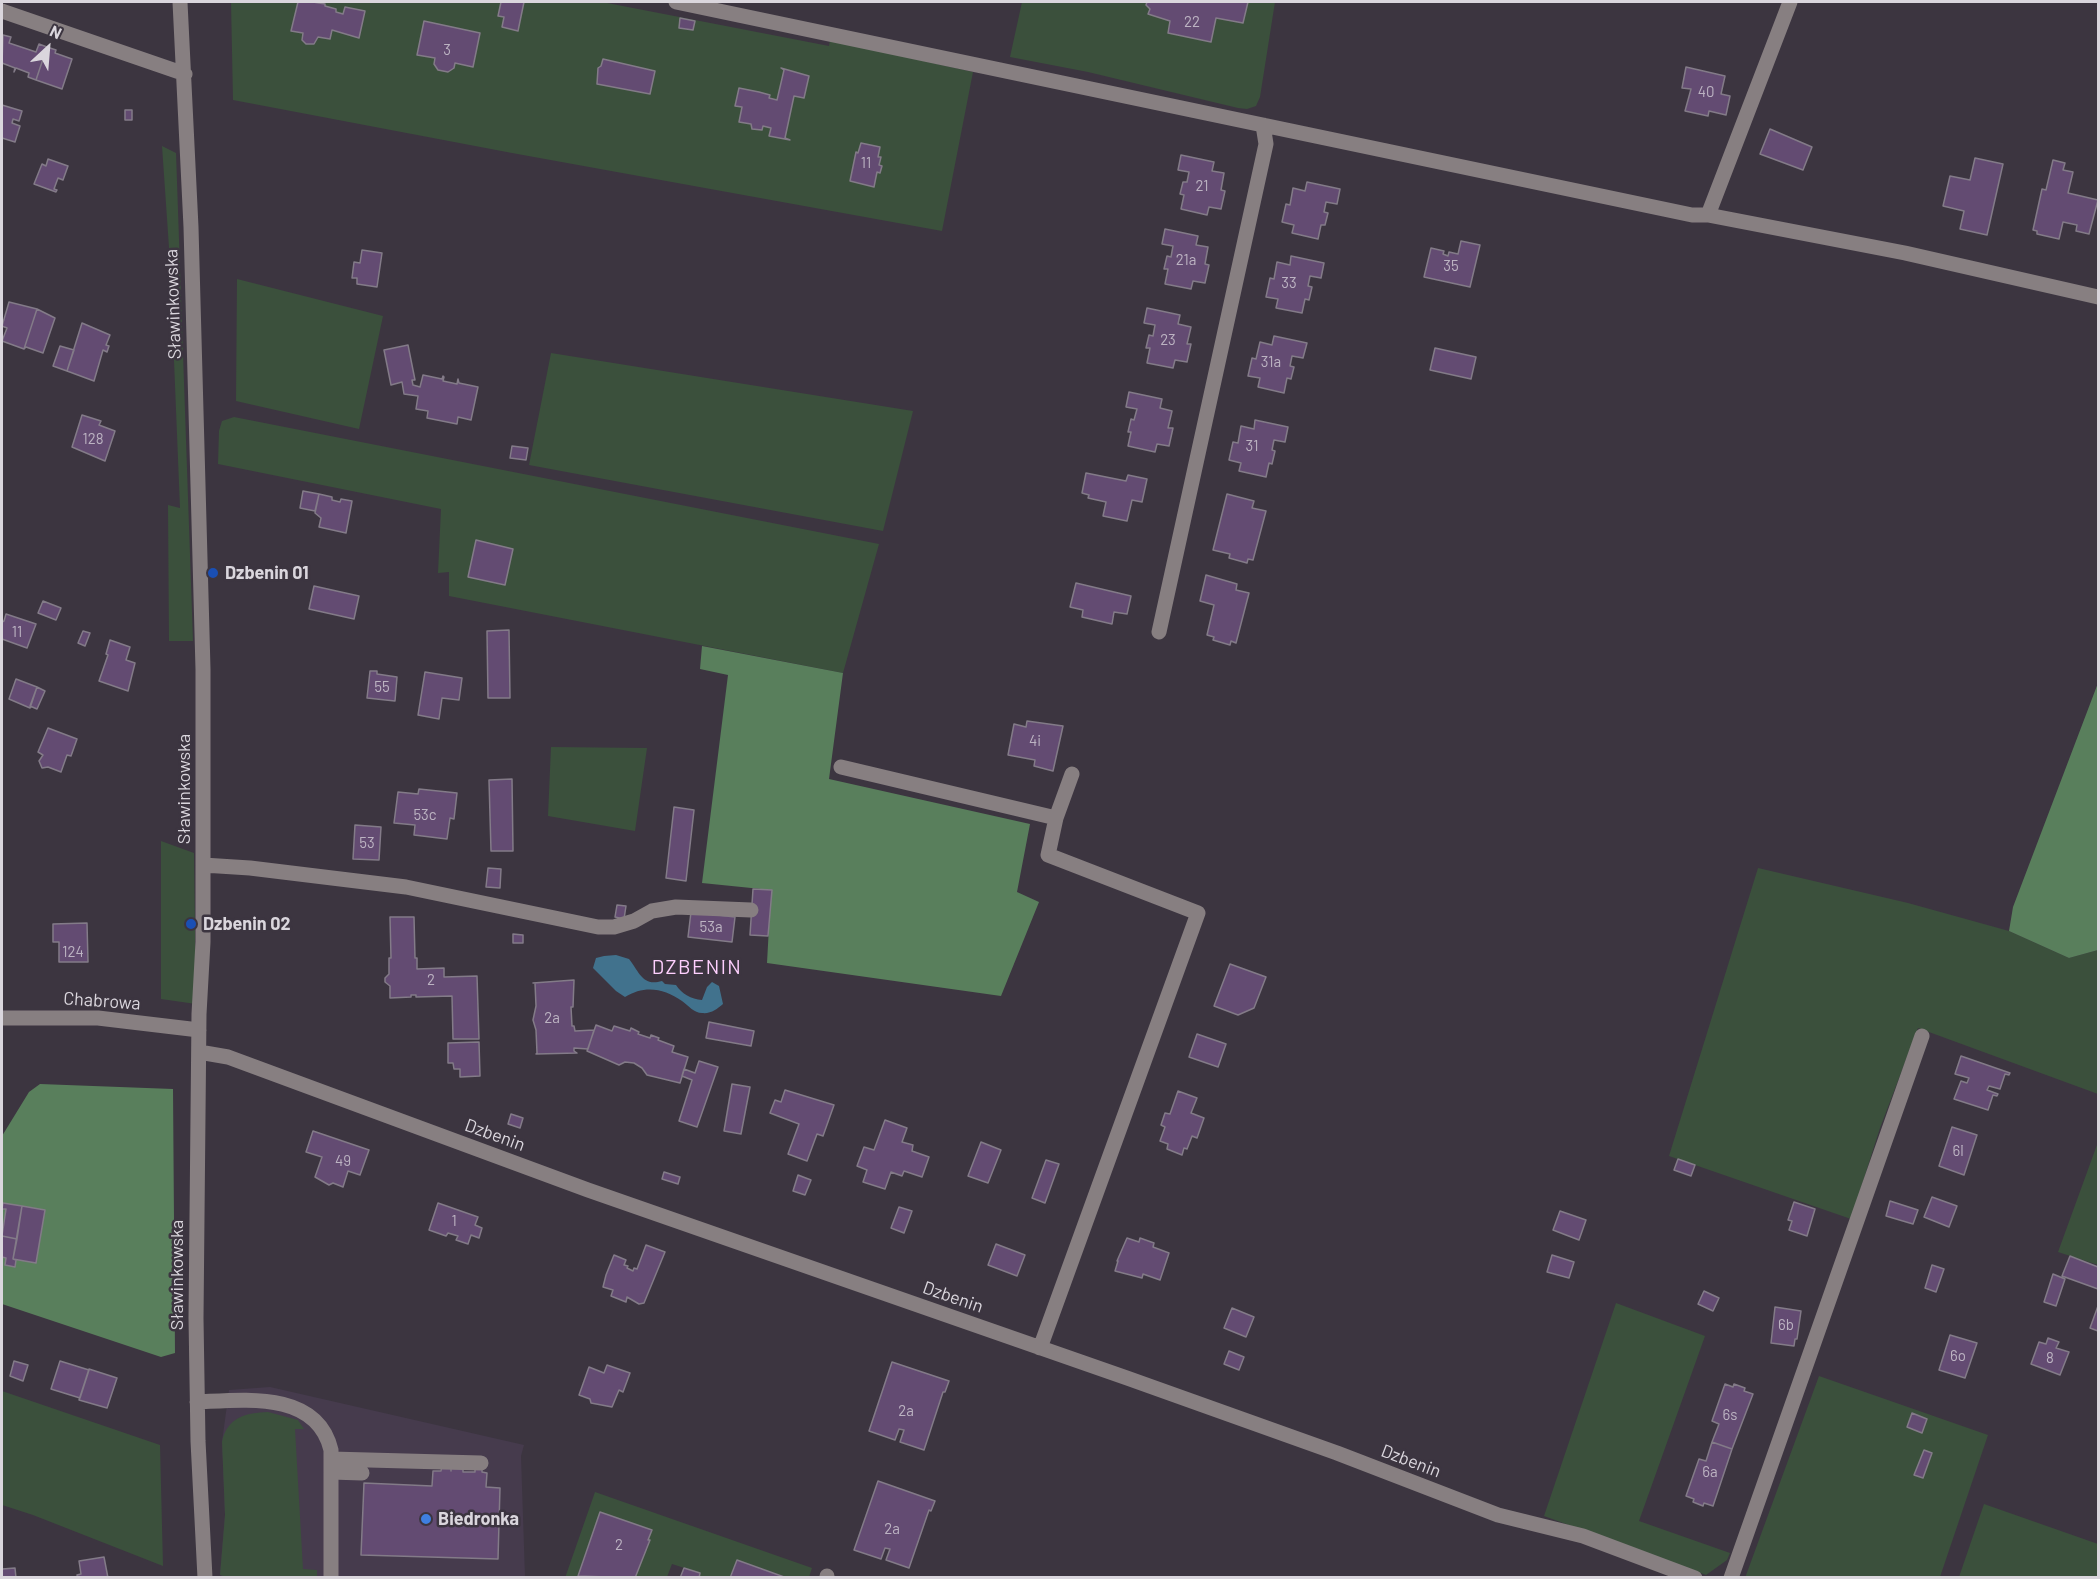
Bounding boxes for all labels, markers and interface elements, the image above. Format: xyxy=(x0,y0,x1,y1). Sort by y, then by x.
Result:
house number: 22 xyxy=(1184,13,1200,31)
north arrow xyxy=(18,18,78,78)
text: N xyxy=(47,20,65,42)
house number: 3 xyxy=(443,41,451,59)
house number: 40 xyxy=(1698,83,1714,101)
house number: 11 xyxy=(861,154,871,172)
house number: 21 xyxy=(1195,177,1209,195)
street label: Sławinkowska xyxy=(160,249,186,359)
house number: 21a xyxy=(1176,251,1196,269)
house number: 35 xyxy=(1443,257,1459,275)
house number: 33 xyxy=(1281,274,1297,292)
house number: 23 xyxy=(1160,331,1176,349)
house number: 31a xyxy=(1261,353,1281,371)
house number: 128 xyxy=(82,430,104,448)
house number: 31 xyxy=(1246,437,1258,455)
place label: Dzbenin 01 xyxy=(225,562,309,584)
marker: Dzbenin 01 xyxy=(206,566,220,580)
house number: 11 xyxy=(12,623,22,641)
house number: 55 xyxy=(374,678,390,696)
house number: 4i xyxy=(1029,732,1041,750)
street label: Sławinkowska xyxy=(173,734,195,844)
house number: 53c xyxy=(413,806,437,824)
house number: 53 xyxy=(359,834,375,852)
place label: Dzbenin 02 xyxy=(203,913,291,935)
marker: Dzbenin 02 xyxy=(184,917,198,931)
house number: 53a xyxy=(699,918,723,936)
house number: 124 xyxy=(62,943,84,961)
district label: DZBENIN xyxy=(652,955,742,979)
house number: 2 xyxy=(427,971,435,989)
street label: Chabrowa xyxy=(63,988,141,1014)
house number: 2a xyxy=(544,1009,560,1027)
street label: Dzbenin xyxy=(462,1114,528,1156)
house number: 6l xyxy=(1952,1142,1964,1160)
house number: 49 xyxy=(335,1152,351,1170)
house number: 1 xyxy=(451,1212,457,1230)
street label: Sławinkowska xyxy=(166,1220,188,1330)
street label: Dzbenin xyxy=(920,1277,986,1317)
house number: 6b xyxy=(1778,1316,1794,1334)
house number: 6o xyxy=(1950,1347,1966,1365)
house number: 8 xyxy=(2046,1349,2054,1367)
house number: 2a xyxy=(898,1402,914,1420)
house number: 6s xyxy=(1723,1406,1737,1424)
street label: Dzbenin xyxy=(1378,1440,1444,1482)
house number: 6a xyxy=(1702,1463,1718,1481)
place label: Biedronka xyxy=(438,1508,519,1530)
marker: Biedronka xyxy=(419,1512,433,1526)
house number: 2a xyxy=(884,1520,900,1538)
house number: 2 xyxy=(615,1536,623,1554)

